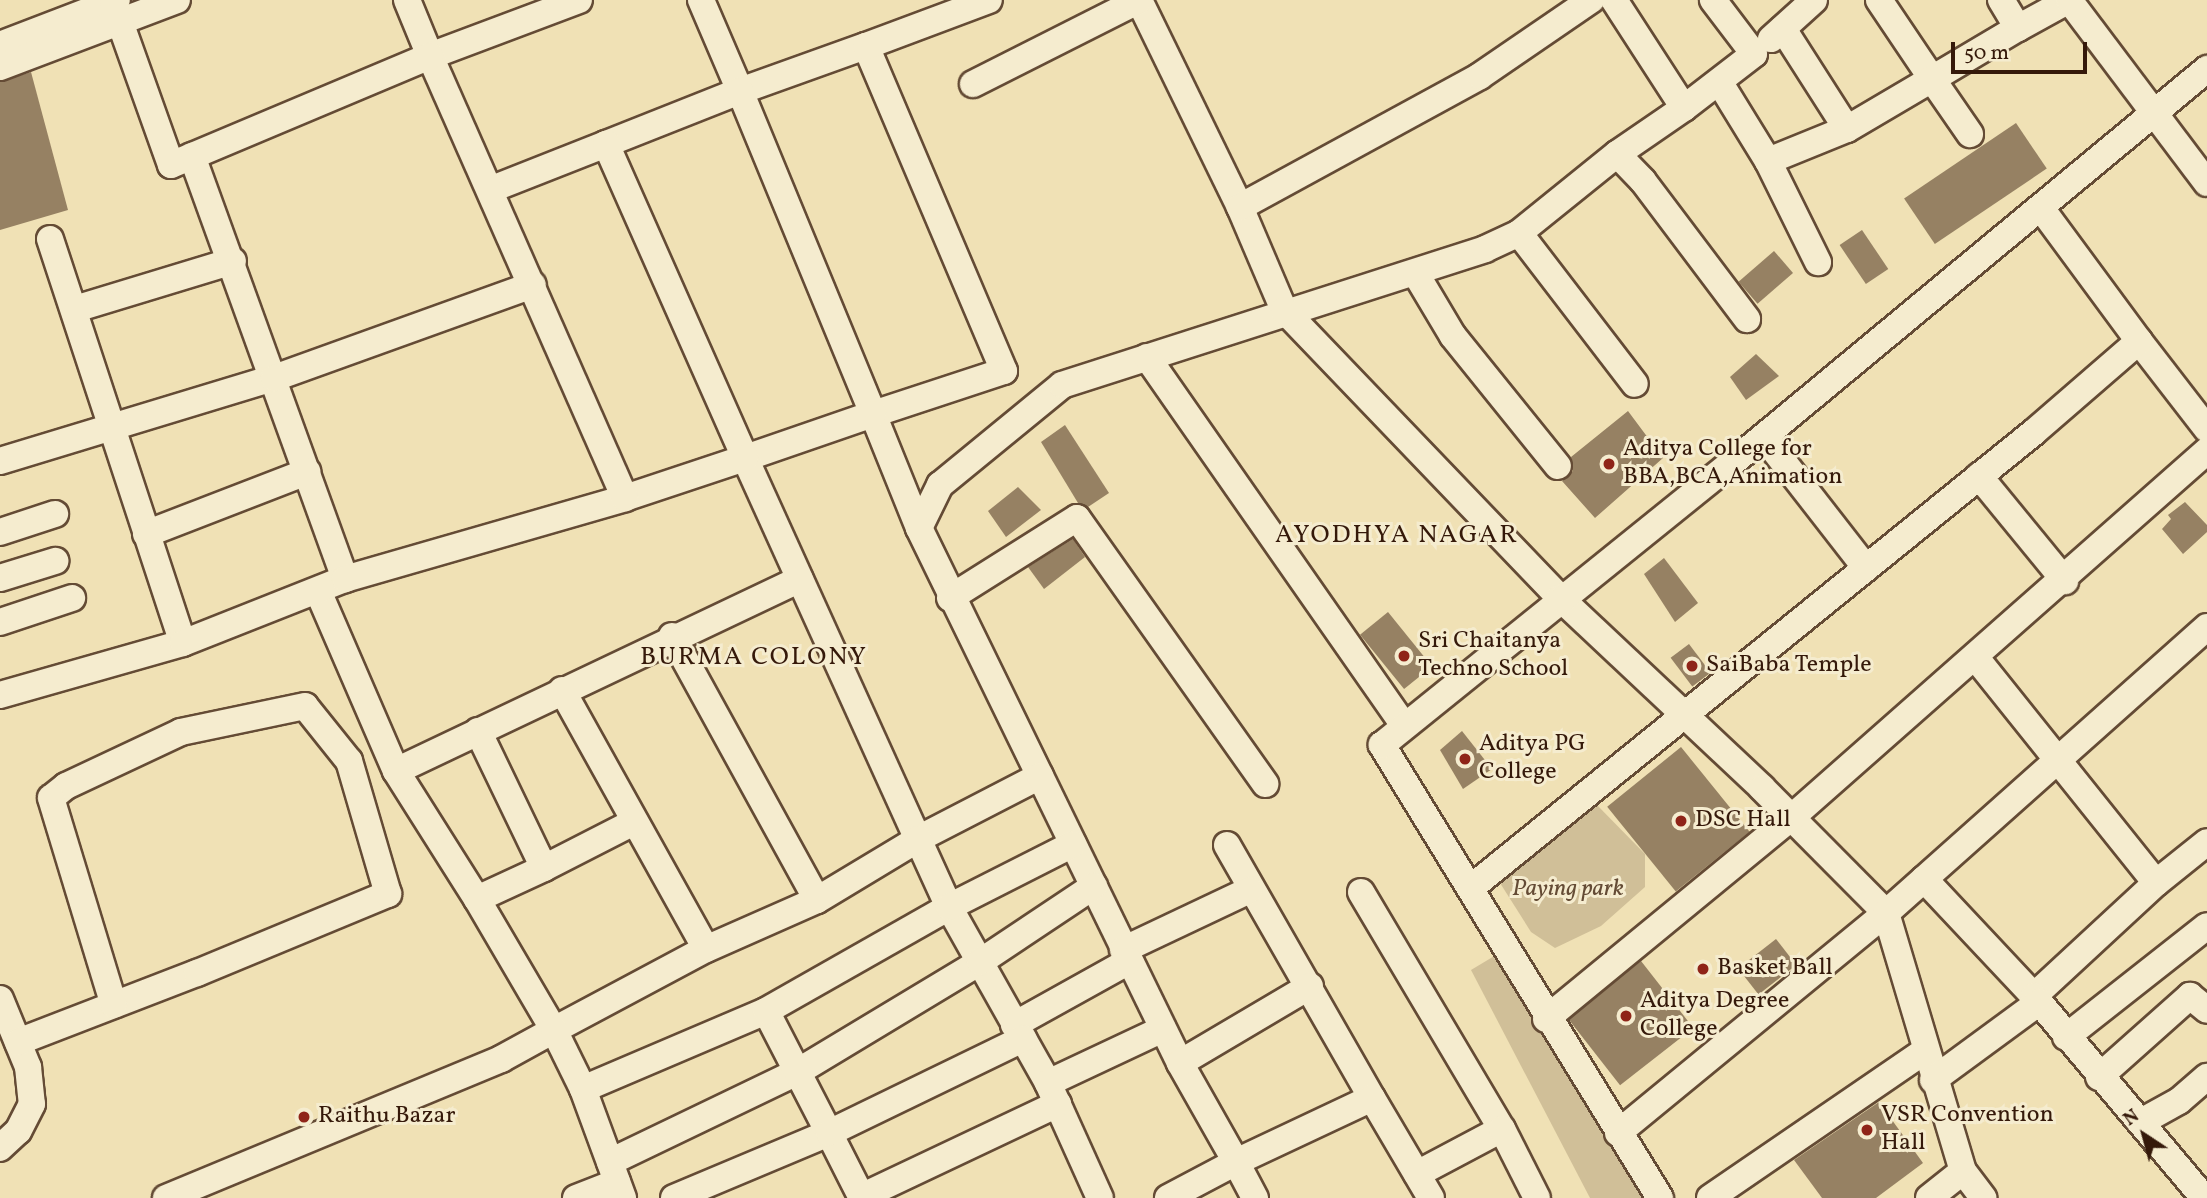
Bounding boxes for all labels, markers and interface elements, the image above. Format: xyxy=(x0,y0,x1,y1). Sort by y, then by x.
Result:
scale bar xyxy=(1955,28,2092,72)
text: 50 m xyxy=(1964,39,2009,68)
place label: Aditya College for BBA,BCA,Animation xyxy=(1623,436,1843,492)
marker: Aditya College for BBA,BCA,Animation xyxy=(1601,456,1617,472)
district label: AYODHYA NAGAR xyxy=(1277,520,1517,552)
place label: Sri Chaitanya Techno School xyxy=(1418,628,1568,684)
district label: BURMA COLONY xyxy=(642,642,866,674)
marker: Sri Chaitanya Techno School xyxy=(1396,648,1412,664)
place label: SaiBaba Temple xyxy=(1706,652,1872,680)
marker: SaiBaba Temple xyxy=(1684,658,1700,674)
place label: Aditya PG College xyxy=(1479,731,1586,787)
marker: Aditya PG College xyxy=(1457,751,1473,767)
place label: DSC Hall xyxy=(1695,807,1791,835)
marker: DSC Hall xyxy=(1673,813,1689,829)
park label: Paying park xyxy=(1512,876,1624,904)
place label: Basket Ball xyxy=(1717,955,1833,983)
marker: Basket Ball xyxy=(1695,961,1711,977)
place label: Aditya Degree College xyxy=(1640,988,1789,1044)
marker: Aditya Degree College xyxy=(1618,1008,1634,1024)
north arrow xyxy=(2109,1100,2179,1170)
place label: VSR Convention Hall xyxy=(1881,1102,2054,1158)
place label: Raithu Bazar xyxy=(318,1103,456,1131)
text: N xyxy=(2118,1103,2145,1133)
marker: Raithu Bazar xyxy=(296,1109,312,1125)
marker: VSR Convention Hall xyxy=(1859,1122,1875,1138)

